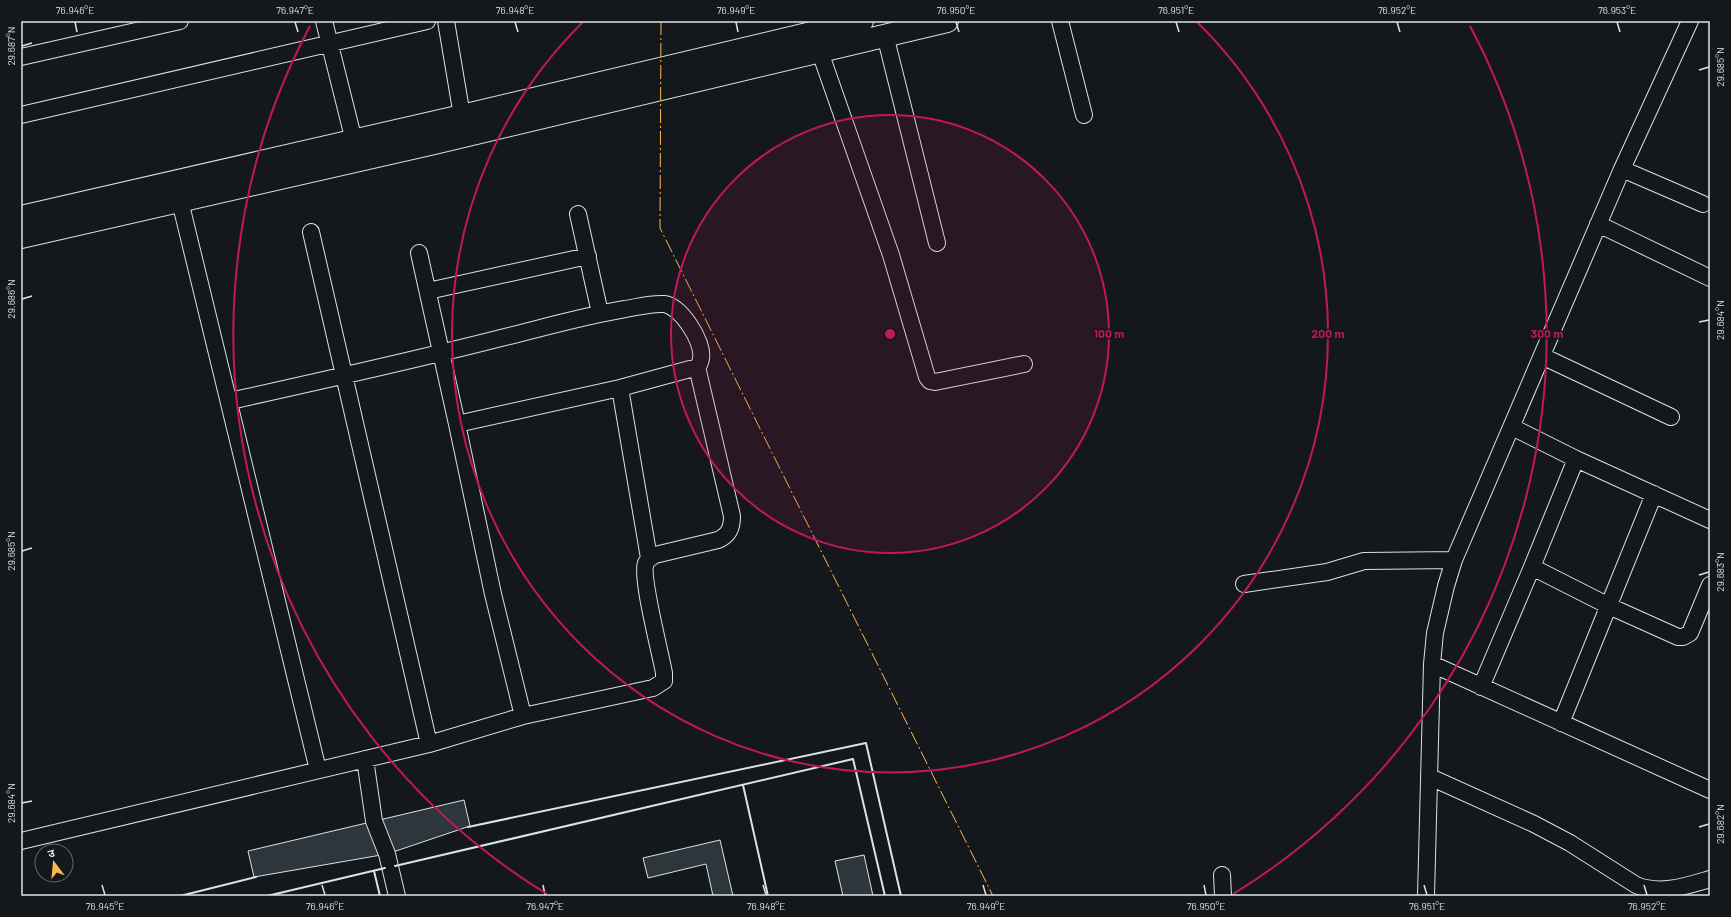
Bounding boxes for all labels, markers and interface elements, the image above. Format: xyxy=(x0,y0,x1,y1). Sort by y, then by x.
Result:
text: 76.946°E xyxy=(56,4,94,16)
text: 76.947°E xyxy=(276,4,314,16)
text: 76.948°E xyxy=(496,4,534,16)
text: 76.949°E xyxy=(717,4,755,16)
text: 76.950°E xyxy=(937,4,975,16)
text: 76.951°E xyxy=(1158,4,1194,16)
text: 76.952°E xyxy=(1378,4,1416,16)
text: 76.953°E xyxy=(1598,4,1636,16)
text: 29.687°N xyxy=(5,26,17,66)
text: 29.685°N xyxy=(1714,47,1726,87)
text: 29.686°N xyxy=(5,279,17,319)
text: 29.684°N xyxy=(1714,300,1726,340)
text: 100 m xyxy=(1094,326,1124,340)
text: 200 m xyxy=(1312,326,1344,340)
text: 300 m xyxy=(1531,326,1563,340)
centre of rings xyxy=(883,327,897,341)
text: 29.685°N xyxy=(5,531,17,571)
text: 29.683°N xyxy=(1714,552,1726,592)
text: 29.684°N xyxy=(5,783,17,823)
text: 29.682°N xyxy=(1714,804,1726,844)
north arrow xyxy=(34,843,74,883)
text: उ xyxy=(46,846,57,860)
text: 76.945°E xyxy=(86,900,124,912)
text: 76.946°E xyxy=(306,900,344,912)
text: 76.947°E xyxy=(526,900,564,912)
text: 76.948°E xyxy=(747,900,785,912)
text: 76.949°E xyxy=(967,900,1005,912)
text: 76.950°E xyxy=(1187,900,1225,912)
text: 76.951°E xyxy=(1409,900,1445,912)
text: 76.952°E xyxy=(1628,900,1666,912)

